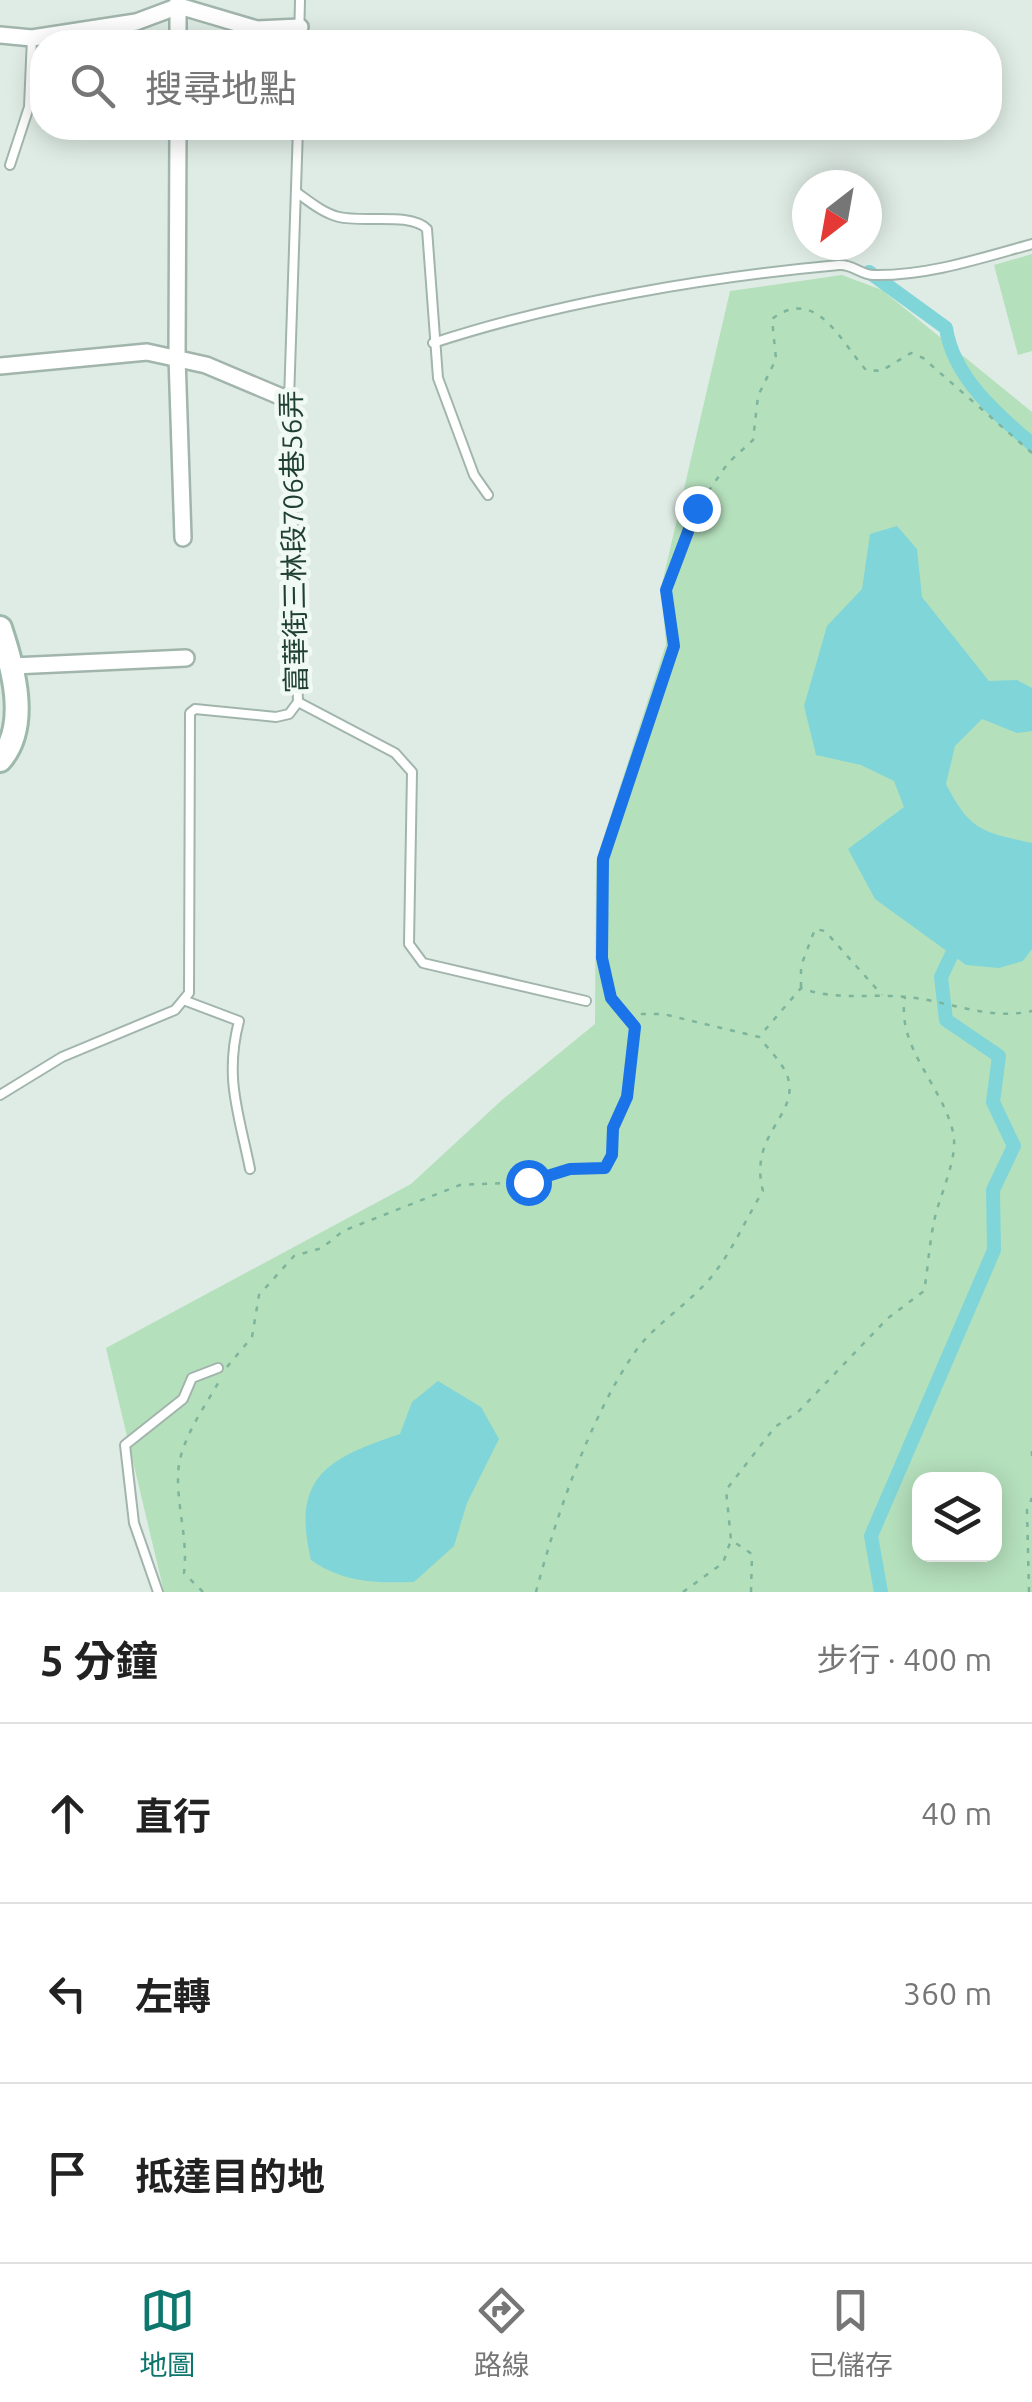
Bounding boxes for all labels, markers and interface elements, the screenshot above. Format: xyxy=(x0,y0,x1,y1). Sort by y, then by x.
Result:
search box xyxy=(30,30,1002,140)
icon: search xyxy=(65,58,120,113)
text: 搜尋地點 xyxy=(145,67,297,109)
north arrow xyxy=(792,170,882,260)
street label: 富華街三林段706巷56弄 xyxy=(275,390,311,694)
route end xyxy=(675,486,721,532)
route start xyxy=(506,1160,552,1206)
map controls xyxy=(912,1472,1002,1562)
button: layers xyxy=(912,1472,1002,1562)
text: 5 分鐘 xyxy=(40,1637,158,1684)
text: 步行 · 400 m xyxy=(816,1641,992,1677)
icon: ahead xyxy=(40,1786,95,1841)
text: 直行 xyxy=(135,1795,211,1837)
text: 40 m xyxy=(921,1795,992,1831)
icon: left xyxy=(40,1966,95,2021)
text: 左轉 xyxy=(135,1975,211,2017)
text: 360 m xyxy=(903,1975,992,2011)
icon: arrive xyxy=(40,2146,95,2201)
text: 抵達目的地 xyxy=(135,2155,325,2197)
tab: 地圖 xyxy=(139,2283,195,2383)
tab: 路線 xyxy=(474,2283,530,2383)
tab: 已儲存 xyxy=(809,2283,893,2383)

